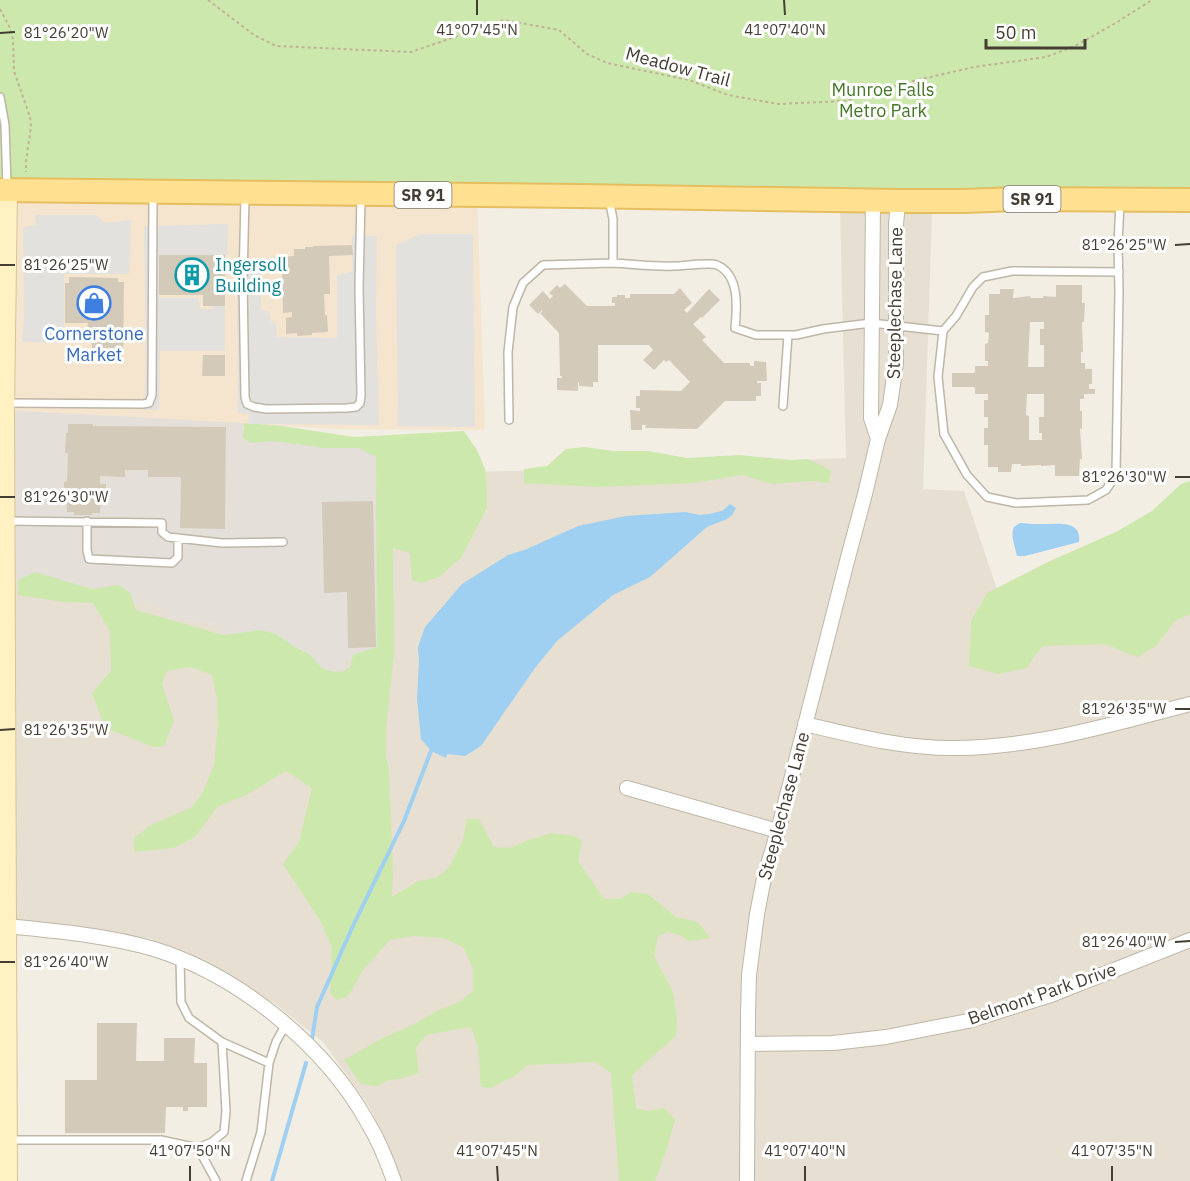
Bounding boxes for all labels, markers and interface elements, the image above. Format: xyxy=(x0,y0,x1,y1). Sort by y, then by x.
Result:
scale bar xyxy=(986,12,1085,50)
text: 41°07'45"N xyxy=(436,20,518,39)
text: 41°07'40"N xyxy=(744,20,826,39)
text: 50 m xyxy=(995,21,1037,44)
text: 81°26'20"W xyxy=(24,23,109,42)
street label: Meadow Trail xyxy=(623,41,733,92)
park label: Munroe Falls Metro Park xyxy=(831,78,935,122)
road number: SR 91 xyxy=(394,182,452,208)
road number: SR 91 xyxy=(1004,186,1060,212)
street label: Steeplechase Lane xyxy=(882,227,907,379)
text: 81°26'25"W xyxy=(1082,235,1167,254)
place label: Ingersoll Building xyxy=(215,253,287,297)
text: 81°26'25"W xyxy=(24,255,109,274)
building icon: Ingersoll Building xyxy=(174,257,210,293)
shop icon: Cornerstone Market xyxy=(76,285,112,321)
place label: Cornerstone Market xyxy=(44,322,144,366)
text: 81°26'30"W xyxy=(1082,467,1167,486)
text: 81°26'30"W xyxy=(24,487,109,506)
text: 81°26'35"W xyxy=(1082,699,1167,718)
text: 81°26'35"W xyxy=(24,720,109,739)
street label: Steeplechase Lane xyxy=(753,729,814,882)
text: 81°26'40"W xyxy=(1082,932,1167,951)
text: 81°26'40"W xyxy=(24,952,109,971)
street label: Belmont Park Drive xyxy=(965,957,1119,1030)
text: 41°07'50"N xyxy=(149,1141,231,1160)
text: 41°07'45"N xyxy=(456,1141,538,1160)
text: 41°07'40"N xyxy=(764,1141,846,1160)
text: 41°07'35"N xyxy=(1071,1141,1153,1160)

